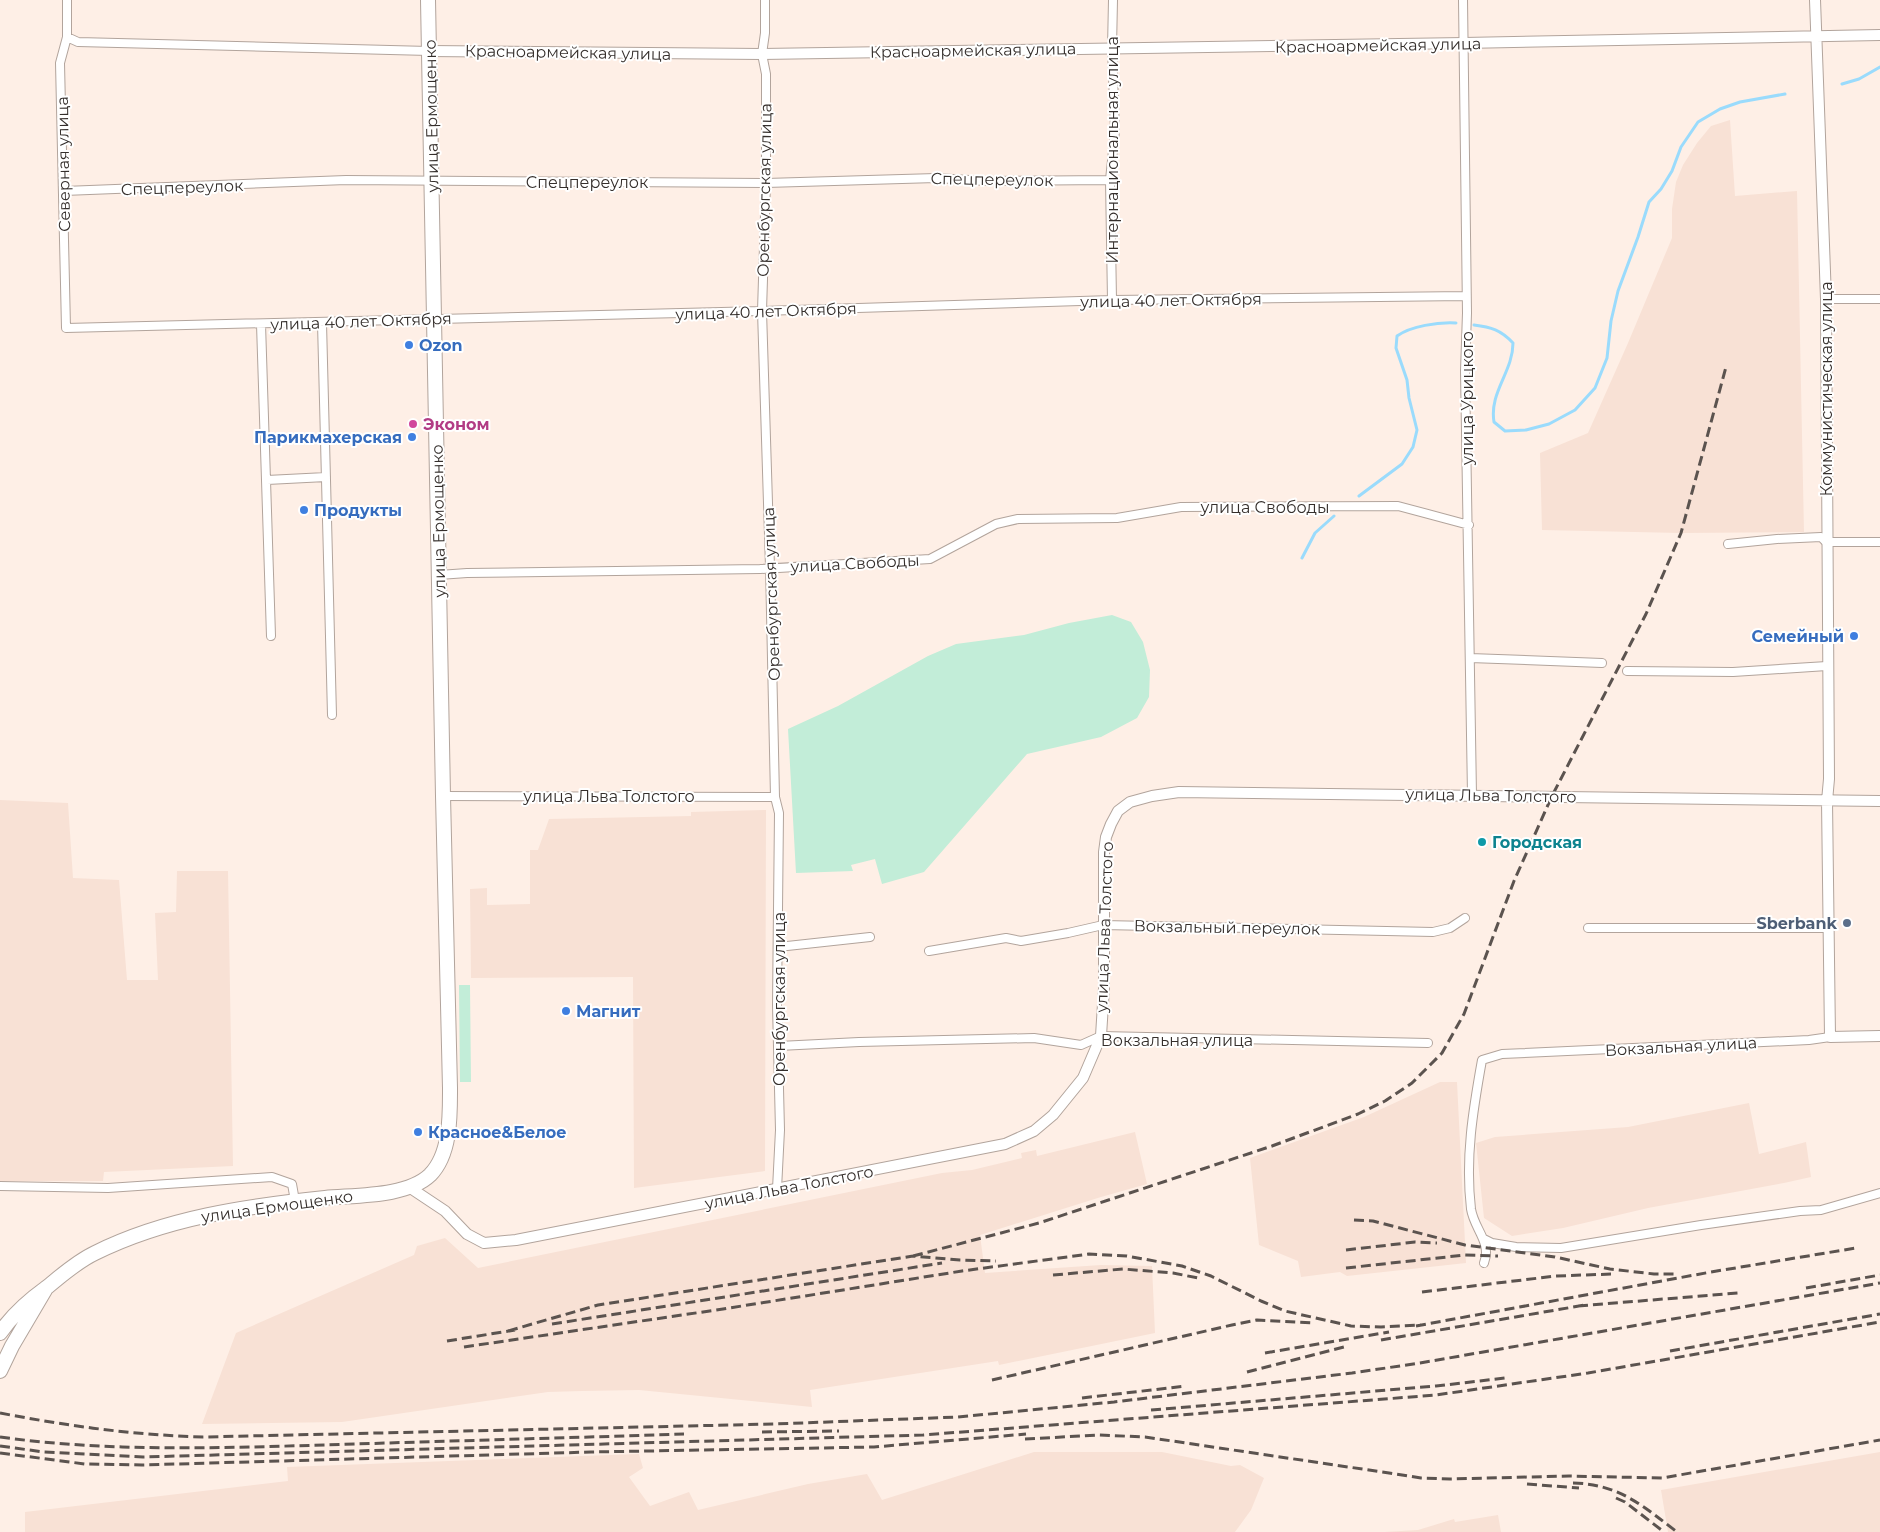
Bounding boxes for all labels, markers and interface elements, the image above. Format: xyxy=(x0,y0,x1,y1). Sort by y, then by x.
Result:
street label: Красноармейская улица xyxy=(1275,34,1481,57)
street label: Интернациональная улица xyxy=(1103,36,1122,264)
street label: улица Ермощенко xyxy=(421,39,442,194)
street label: Красноармейская улица xyxy=(870,39,1076,62)
street label: Красноармейская улица xyxy=(465,41,671,64)
street label: Северная улица xyxy=(53,96,74,232)
street label: Оренбургская улица xyxy=(753,103,776,277)
street label: Спецпереулок xyxy=(931,169,1054,190)
street label: Спецпереулок xyxy=(526,173,649,192)
street label: Спецпереулок xyxy=(120,176,244,199)
street label: Коммунистическая улица xyxy=(1817,281,1836,497)
street label: улица 40 лет Октября xyxy=(1079,289,1262,312)
street label: улица 40 лет Октября xyxy=(674,299,857,324)
street label: улица 40 лет Октября xyxy=(269,309,452,334)
street label: улица Урицкого xyxy=(1458,331,1477,466)
place label: Ozon xyxy=(419,336,463,355)
marker: Ozon xyxy=(403,339,415,351)
place label: Эконом xyxy=(423,415,490,434)
marker: Эконом xyxy=(407,418,419,430)
place label: Парикмахерская xyxy=(254,428,402,447)
marker: Парикмахерская xyxy=(406,431,418,443)
street label: улица Ермощенко xyxy=(428,444,449,599)
street label: улица Свободы xyxy=(1199,498,1330,517)
place label: Продукты xyxy=(314,501,402,520)
marker: Продукты xyxy=(298,504,310,516)
street label: Оренбургская улица xyxy=(759,507,784,681)
street label: улица Свободы xyxy=(789,551,920,576)
place label: Семейный xyxy=(1751,627,1844,646)
marker: Семейный xyxy=(1848,630,1860,642)
street label: улица Льва Толстого xyxy=(1404,784,1577,806)
street label: улица Льва Толстого xyxy=(522,787,695,806)
place label: Городская xyxy=(1492,833,1582,852)
marker: Городская xyxy=(1476,836,1488,848)
street label: улица Льва Толстого xyxy=(1092,841,1117,1014)
street label: Оренбургская улица xyxy=(770,912,789,1086)
place label: Sberbank xyxy=(1757,914,1838,933)
street label: Вокзальный переулок xyxy=(1134,916,1321,939)
marker: Sberbank xyxy=(1841,917,1853,929)
place label: Магнит xyxy=(576,1002,641,1021)
marker: Магнит xyxy=(560,1005,572,1017)
street label: Вокзальная улица xyxy=(1101,1031,1253,1050)
street label: Вокзальная улица xyxy=(1604,1033,1758,1060)
place label: Красное&Белое xyxy=(428,1123,567,1142)
marker: Красное&Белое xyxy=(412,1126,424,1138)
street label: улица Льва Толстого xyxy=(702,1162,875,1213)
street label: улица Ермощенко xyxy=(199,1186,354,1227)

